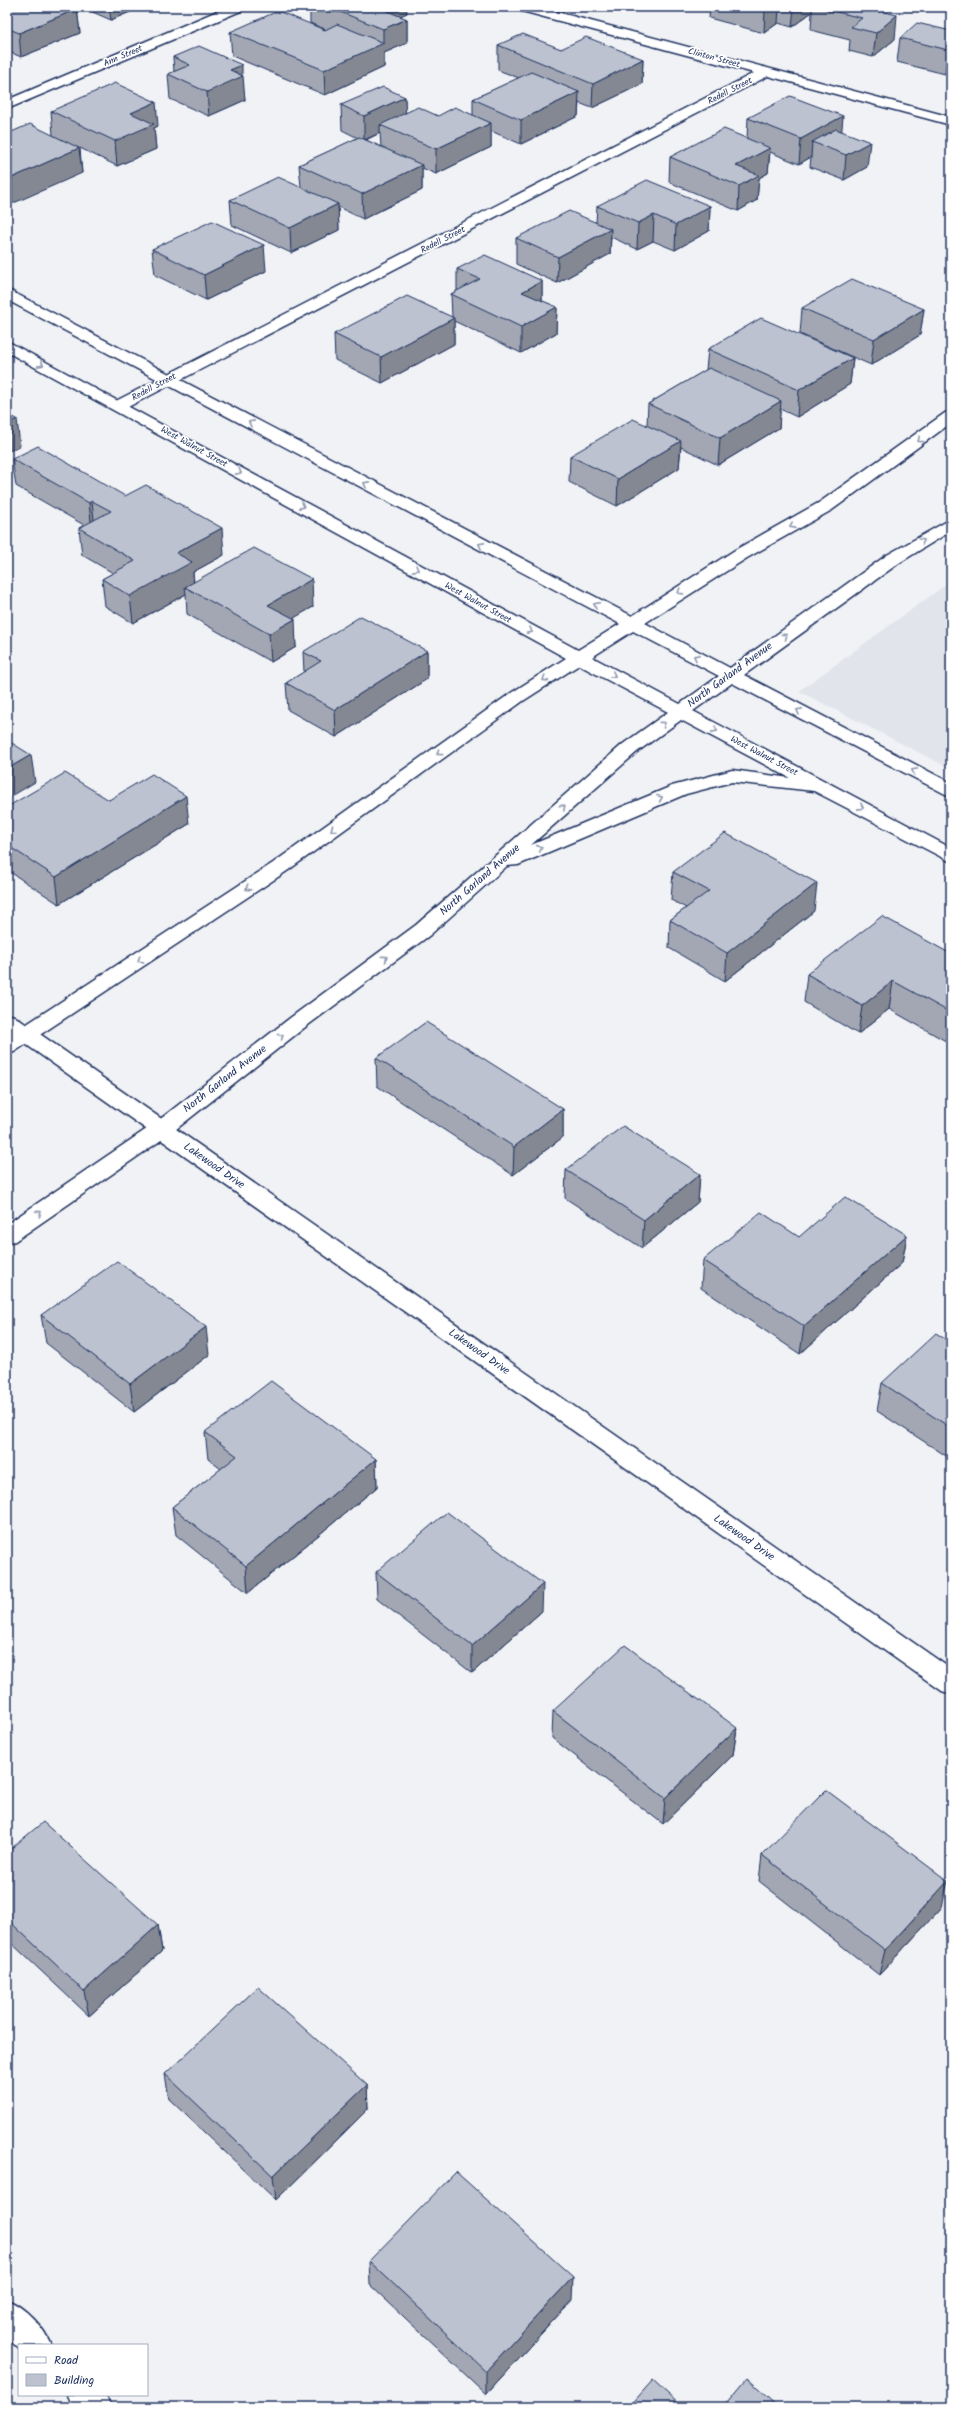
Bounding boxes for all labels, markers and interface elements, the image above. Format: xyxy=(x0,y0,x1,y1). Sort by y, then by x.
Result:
street label: Ann Street xyxy=(101,41,146,71)
street label: Clinton Street xyxy=(686,44,742,72)
street label: Redell Street xyxy=(705,73,756,109)
street label: Redell Street xyxy=(418,222,469,258)
one-way arrow xyxy=(37,360,44,367)
street label: Redell Street xyxy=(129,369,179,405)
one-way arrow xyxy=(248,420,255,428)
street label: West Walnut Street xyxy=(158,422,231,472)
one-way arrow xyxy=(917,435,924,443)
one-way arrow xyxy=(234,467,242,475)
one-way arrow xyxy=(363,481,370,489)
one-way arrow xyxy=(298,502,305,509)
one-way arrow xyxy=(789,522,797,529)
one-way arrow xyxy=(918,539,925,546)
one-way arrow xyxy=(478,542,485,549)
one-way arrow xyxy=(412,564,419,571)
street label: West Walnut Street xyxy=(442,578,515,628)
one-way arrow xyxy=(677,587,684,595)
one-way arrow xyxy=(592,603,600,610)
one-way arrow xyxy=(526,626,533,634)
one-way arrow xyxy=(780,634,787,641)
street label: North Garland Avenue xyxy=(683,638,777,712)
one-way arrow xyxy=(692,655,700,662)
one-way arrow xyxy=(609,671,616,678)
one-way arrow xyxy=(543,674,550,681)
one-way arrow xyxy=(795,708,803,716)
one-way arrow xyxy=(659,721,666,729)
one-way arrow xyxy=(711,725,718,732)
street label: West Walnut Street xyxy=(728,732,801,780)
one-way arrow xyxy=(436,748,443,756)
one-way arrow xyxy=(910,769,918,776)
one-way arrow xyxy=(656,795,664,803)
one-way arrow xyxy=(857,803,864,810)
one-way arrow xyxy=(559,805,566,812)
one-way arrow xyxy=(331,824,338,831)
street label: North Garland Avenue xyxy=(436,840,524,920)
one-way arrow xyxy=(537,845,544,853)
one-way arrow xyxy=(245,883,252,891)
one-way arrow xyxy=(137,955,144,962)
one-way arrow xyxy=(381,955,388,963)
one-way arrow xyxy=(276,1033,283,1040)
street label: North Garland Avenue xyxy=(179,1040,271,1118)
street label: Lakewood Drive xyxy=(180,1138,248,1194)
one-way arrow xyxy=(35,1210,42,1218)
street label: Lakewood Drive xyxy=(445,1324,513,1380)
street label: Lakewood Drive xyxy=(710,1510,778,1566)
legend xyxy=(18,2344,148,2396)
text: Road xyxy=(54,2351,79,2370)
text: Building xyxy=(54,2371,94,2390)

